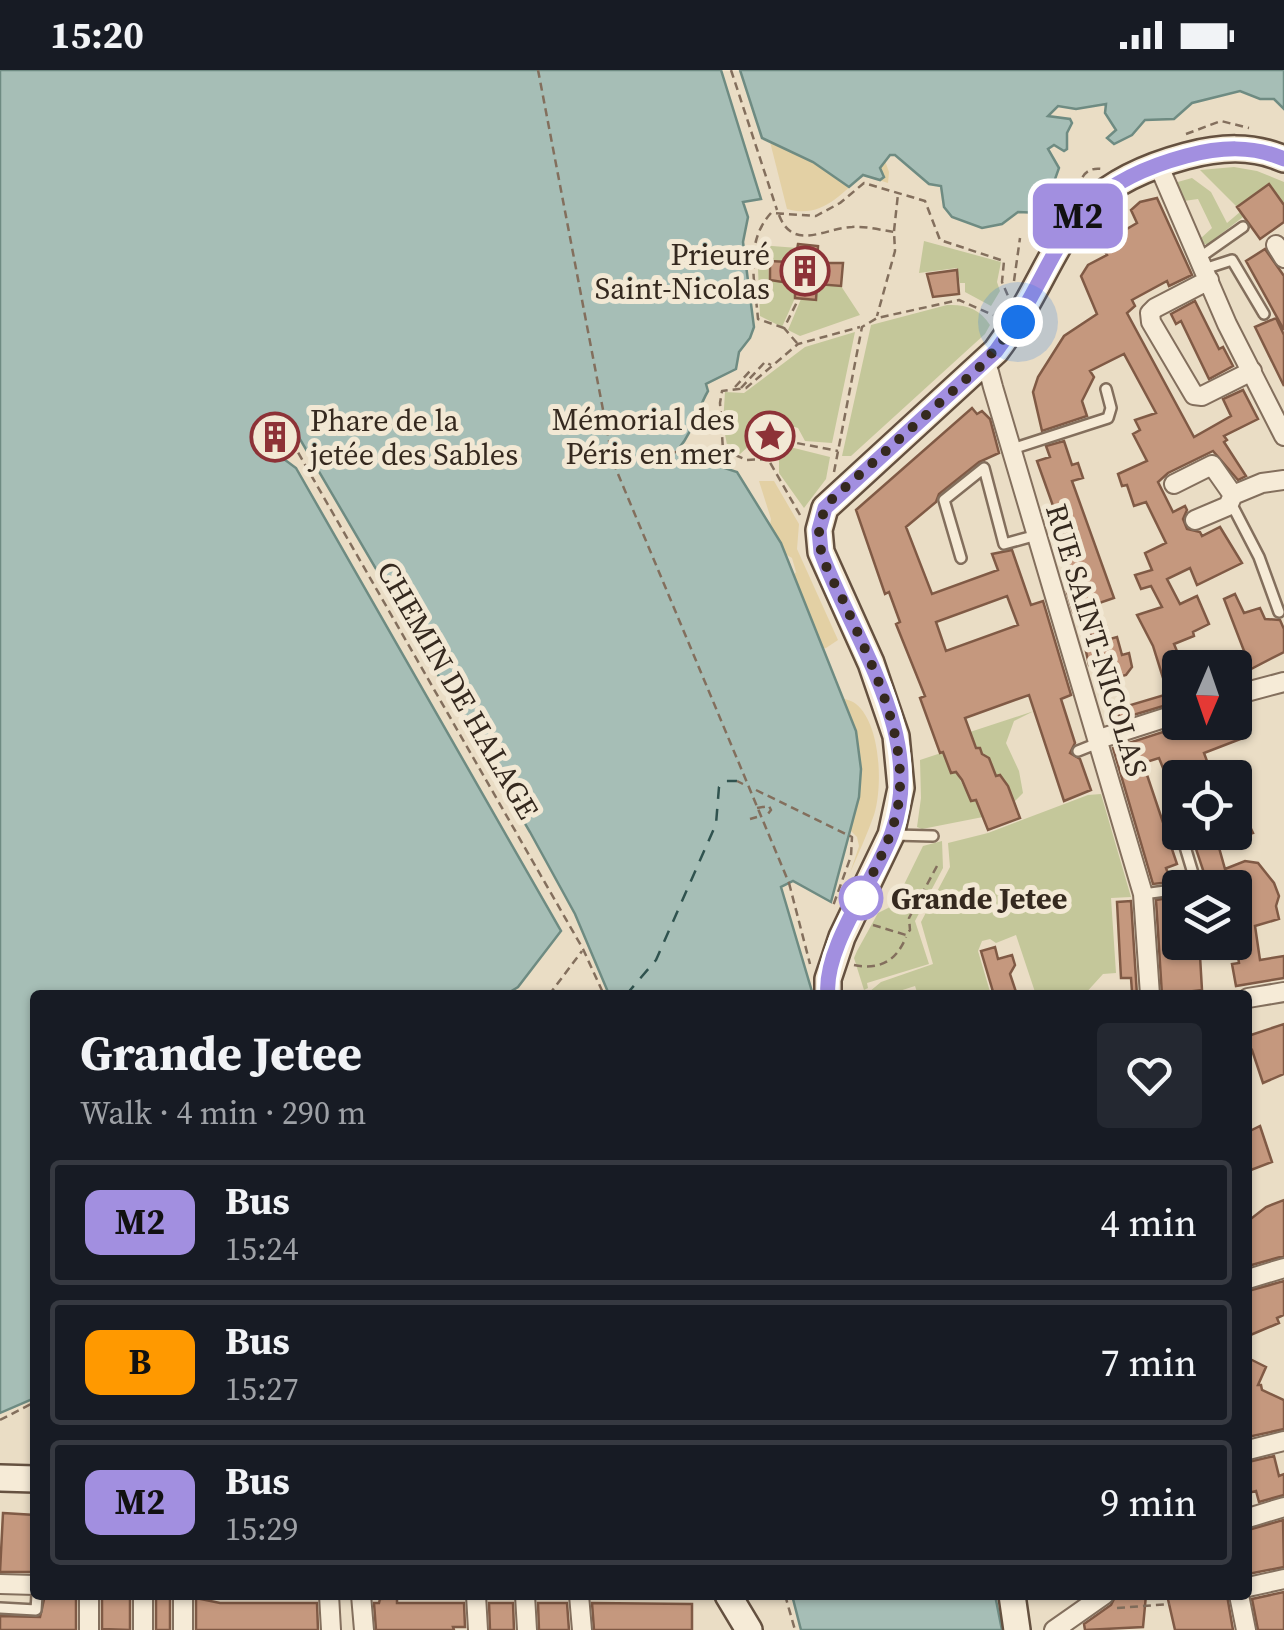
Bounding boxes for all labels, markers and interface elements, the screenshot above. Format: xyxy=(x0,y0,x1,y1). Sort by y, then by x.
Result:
text: 15:20 xyxy=(50,9,144,61)
line badge: M2 xyxy=(1033,184,1123,248)
text: M2 xyxy=(1053,192,1103,240)
place label: Prieuré Saint-Nicolas xyxy=(595,234,770,309)
building icon: Prieuré Saint-Nicolas xyxy=(779,245,831,297)
your location xyxy=(993,297,1043,347)
place label: Mémorial des Péris en mer xyxy=(552,399,735,474)
place label: Phare de la jetée des Sables xyxy=(307,400,518,475)
place icon: Mémorial des Péris en mer xyxy=(744,410,796,462)
building icon: Phare de la jetée des Sables xyxy=(249,411,301,463)
street label: RUE SAINT-NICOLAS xyxy=(1036,499,1158,781)
street label: CHEMIN DE HALAGE xyxy=(367,554,549,826)
north arrow xyxy=(1162,650,1252,740)
map controls xyxy=(1162,650,1252,960)
button: locate xyxy=(1162,760,1252,850)
button: layers xyxy=(1162,870,1252,960)
marker: Grande Jetee xyxy=(840,877,882,919)
place label: Grande Jetee xyxy=(891,878,1067,919)
text: Grande Jetee xyxy=(80,1020,362,1086)
button: heart xyxy=(1097,1023,1202,1128)
text: Walk · 4 min · 290 m xyxy=(80,1091,366,1135)
text: Bus xyxy=(225,1175,290,1227)
text: 4 min xyxy=(1101,1197,1197,1249)
text: M2 xyxy=(115,1198,165,1246)
text: 15:24 xyxy=(225,1227,299,1271)
text: Bus xyxy=(225,1315,290,1367)
text: 7 min xyxy=(1101,1337,1197,1389)
text: B xyxy=(129,1338,151,1386)
text: 15:27 xyxy=(225,1367,299,1411)
text: Bus xyxy=(225,1455,290,1507)
text: 9 min xyxy=(1101,1477,1197,1529)
text: M2 xyxy=(115,1478,165,1526)
text: 15:29 xyxy=(225,1507,299,1551)

